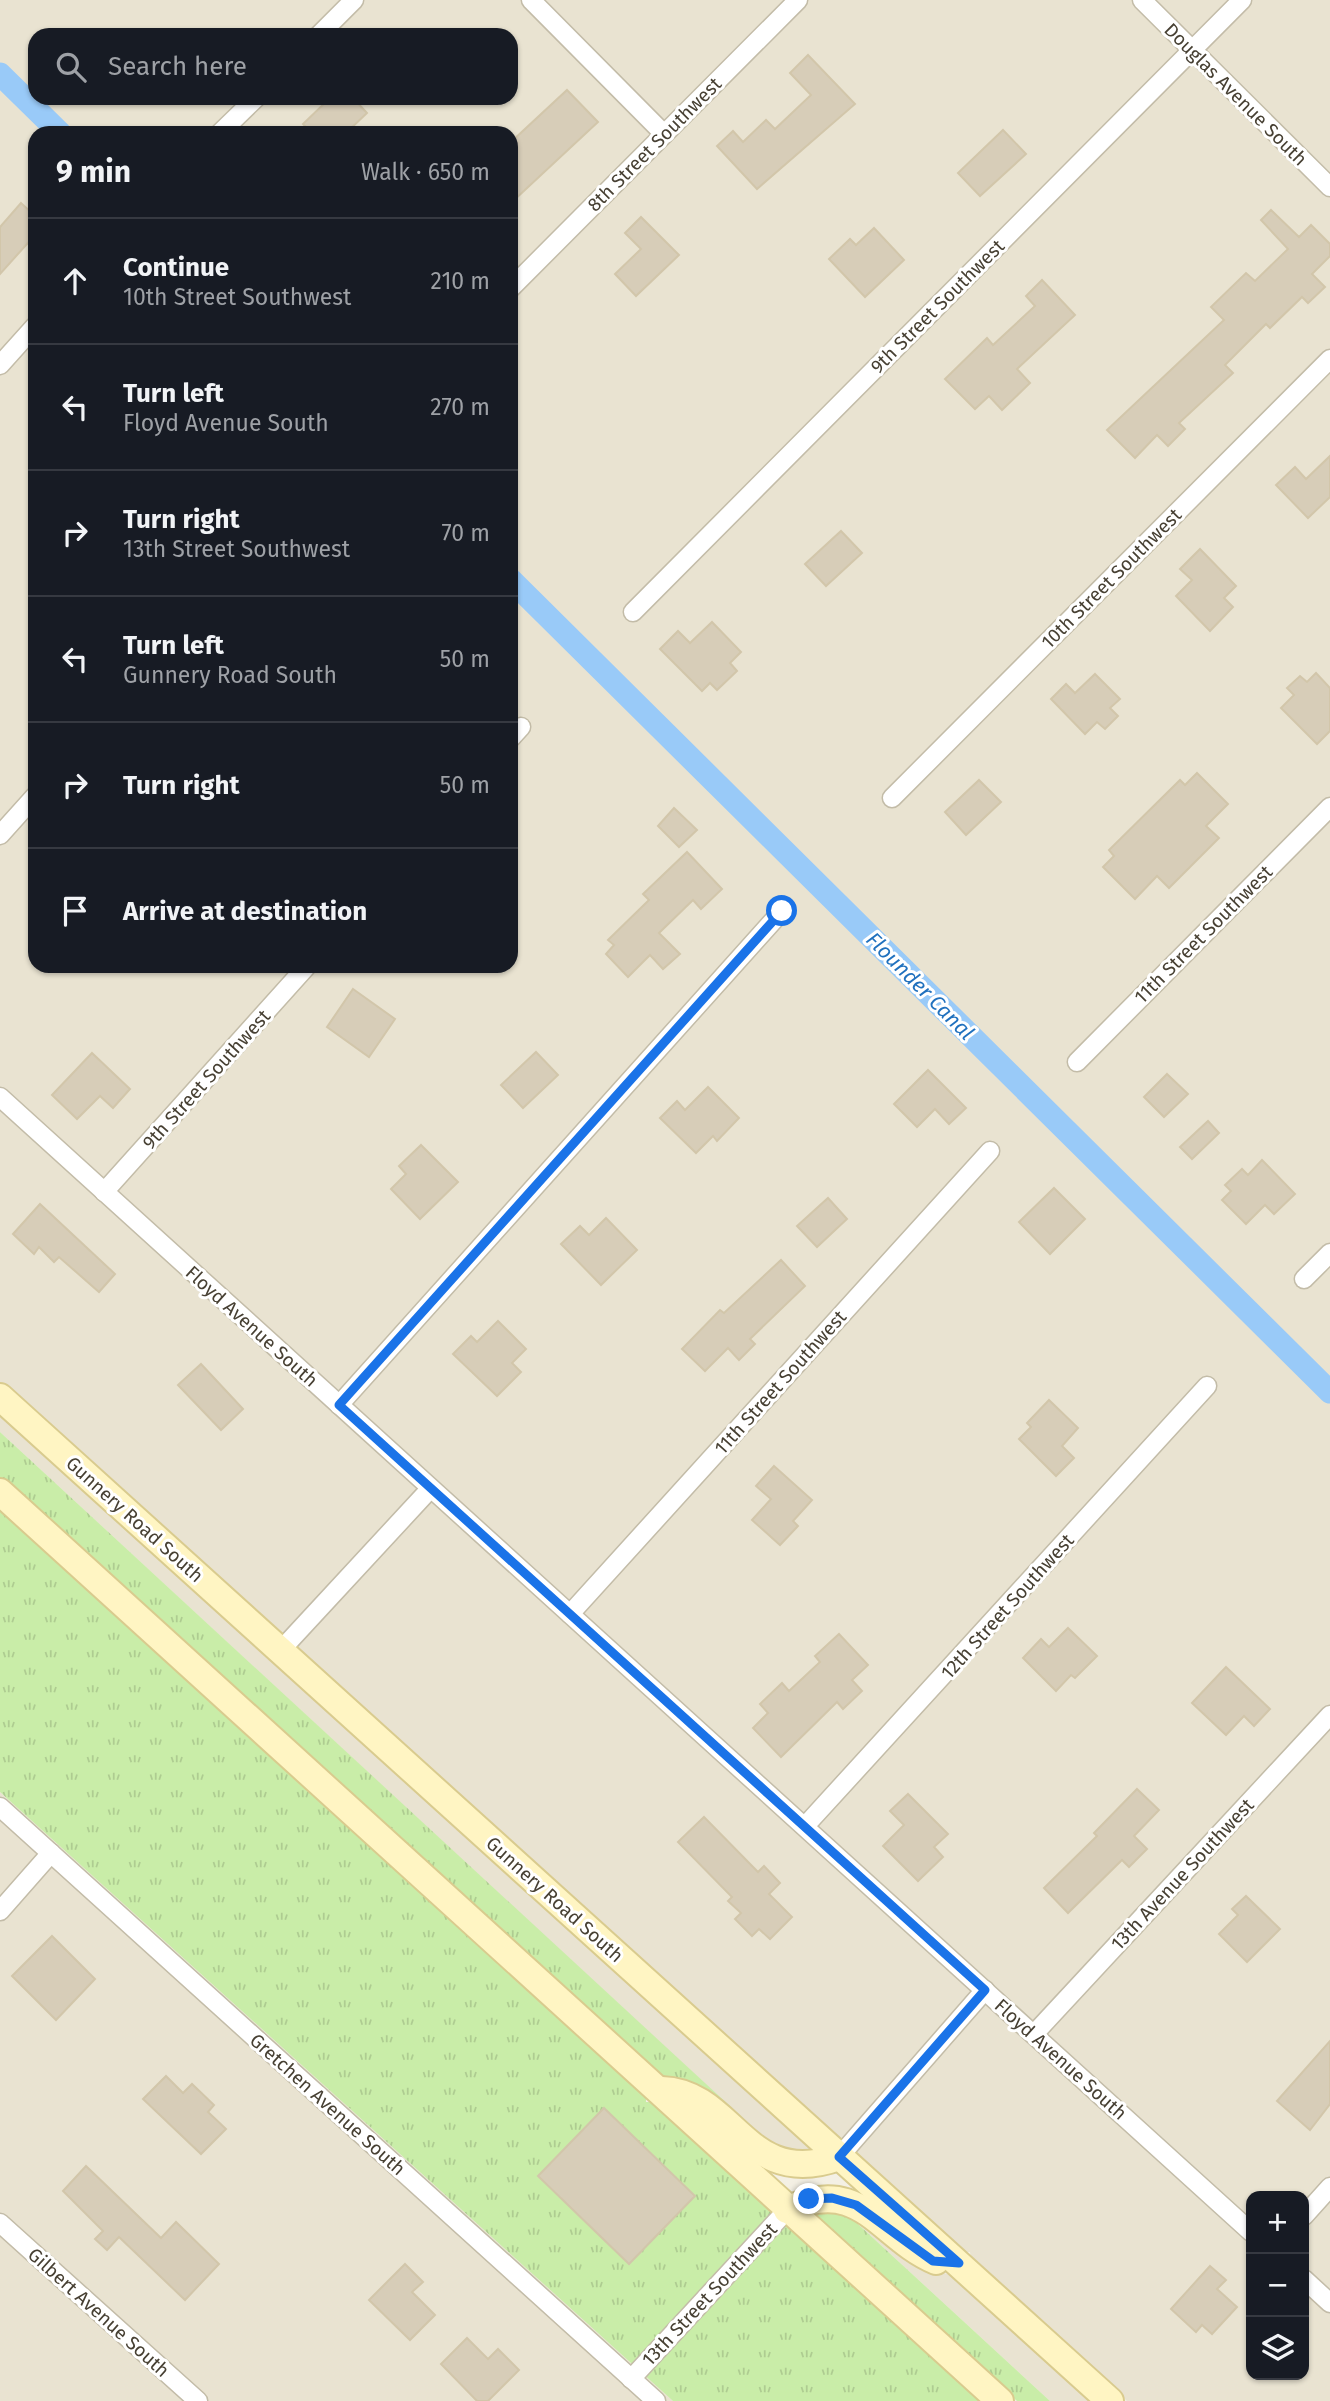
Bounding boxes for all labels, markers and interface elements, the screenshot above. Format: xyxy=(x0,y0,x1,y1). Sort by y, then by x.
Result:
street label: Douglas Avenue South xyxy=(1159,18,1312,171)
search box xyxy=(28,28,518,105)
icon: search xyxy=(52,48,90,86)
text: Search here xyxy=(108,51,247,82)
street label: 8th Street Southwest xyxy=(582,72,726,216)
text: 9 min xyxy=(56,154,131,190)
text: Walk · 650 m xyxy=(361,158,490,186)
street label: 9th Street Southwest xyxy=(866,235,1009,378)
text: Continue xyxy=(123,252,229,283)
icon: ahead xyxy=(56,262,94,300)
text: 210 m xyxy=(431,267,490,295)
text: 10th Street Southwest xyxy=(123,283,351,311)
text: Turn left xyxy=(123,378,224,409)
icon: left xyxy=(56,388,94,426)
text: 270 m xyxy=(430,393,490,421)
text: Floyd Avenue South xyxy=(123,409,329,437)
street label: 10th Street Southwest xyxy=(1037,503,1186,653)
text: Turn right xyxy=(123,504,240,535)
icon: right xyxy=(56,514,94,552)
text: 70 m xyxy=(441,519,490,547)
text: 13th Street Southwest xyxy=(123,535,350,563)
text: Turn left xyxy=(123,630,224,661)
icon: left xyxy=(56,640,94,678)
text: 50 m xyxy=(440,645,490,673)
text: Gunnery Road South xyxy=(123,661,337,689)
icon: right xyxy=(56,766,94,804)
text: Turn right xyxy=(123,770,240,801)
text: 50 m xyxy=(440,771,490,799)
street label: 11th Street Southwest xyxy=(1129,860,1277,1008)
icon: arrive xyxy=(56,892,94,930)
route start xyxy=(766,895,797,926)
text: Arrive at destination xyxy=(123,896,367,927)
water label: Flounder Canal xyxy=(860,926,980,1046)
street label: 9th Street Southwest xyxy=(138,1005,275,1154)
street label: Floyd Avenue South xyxy=(181,1261,322,1392)
street label: 11th Street Southwest xyxy=(710,1305,851,1459)
street label: Gunnery Road South xyxy=(61,1452,208,1587)
street label: 12th Street Southwest xyxy=(936,1529,1079,1684)
street label: 13th Avenue Southwest xyxy=(1106,1794,1259,1955)
street label: Gunnery Road South xyxy=(481,1832,628,1967)
street label: Floyd Avenue South xyxy=(990,1994,1131,2125)
street label: Gretchen Avenue South xyxy=(245,2029,410,2180)
route end xyxy=(793,2183,824,2214)
map controls xyxy=(1246,2191,1309,2380)
button: + xyxy=(1246,2191,1309,2254)
street label: 13th Street Southwest xyxy=(637,2218,782,2371)
street label: Gilbert Avenue South xyxy=(23,2243,174,2382)
button: − xyxy=(1246,2254,1309,2317)
button: layers xyxy=(1246,2317,1309,2380)

